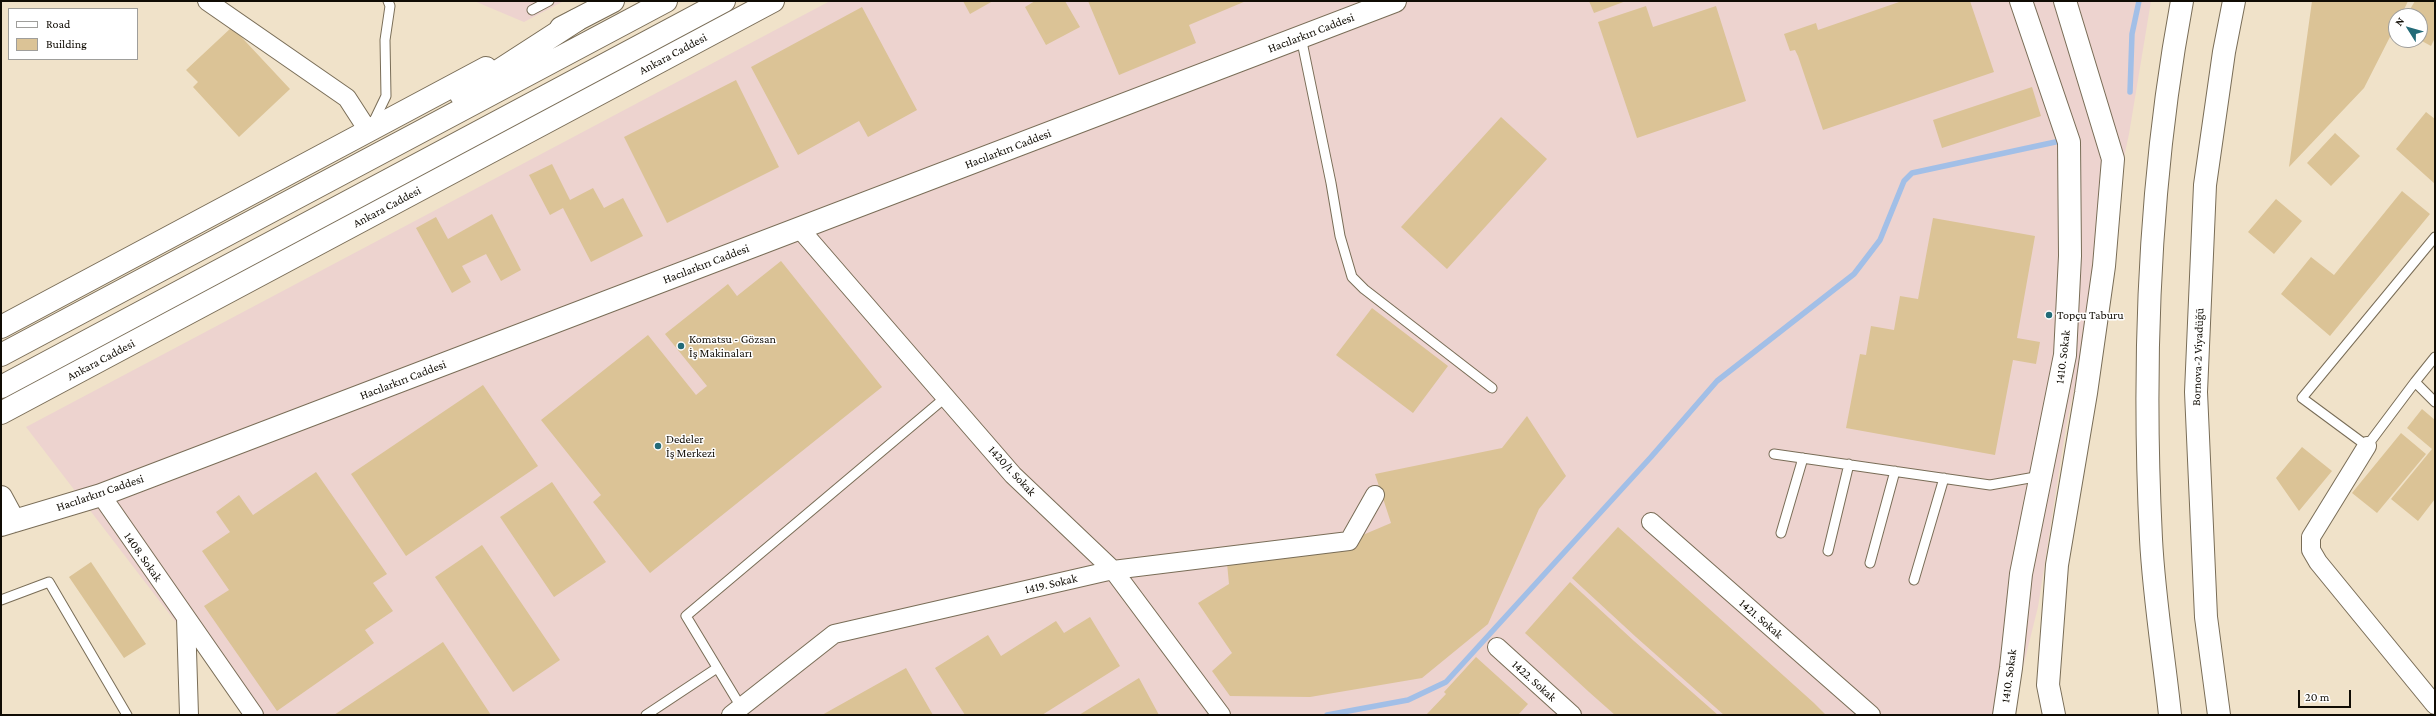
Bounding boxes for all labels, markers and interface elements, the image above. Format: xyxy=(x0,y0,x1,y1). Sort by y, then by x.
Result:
legend xyxy=(8,8,138,60)
north arrow xyxy=(2388,8,2428,48)
street label: Hacılarkırı Caddesi xyxy=(1266,10,1356,56)
text: N xyxy=(2392,15,2406,28)
text: Road xyxy=(46,17,70,31)
street label: Ankara Caddesi xyxy=(637,30,709,78)
text: Building xyxy=(46,37,87,51)
street label: Hacılarkırı Caddesi xyxy=(963,126,1053,172)
street label: Ankara Caddesi xyxy=(351,183,423,231)
street label: Hacılarkırı Caddesi xyxy=(661,241,751,287)
place label: Topçu Taburu xyxy=(2057,308,2124,322)
street label: Bornova-2 Viyadüğü xyxy=(2189,308,2207,406)
marker: Topçu Taburu xyxy=(2044,310,2054,320)
street label: 1410. Sokak xyxy=(2053,329,2073,385)
place label: Komatsu - Gözsan İş Makinaları xyxy=(689,332,776,360)
street label: Ankara Caddesi xyxy=(65,336,137,384)
marker: Komatsu - Gözsan İş Makinaları xyxy=(676,341,686,351)
street label: Hacılarkırı Caddesi xyxy=(358,357,448,403)
place label: Dedeler İş Merkezi xyxy=(666,432,715,460)
marker: Dedeler İş Merkezi xyxy=(653,441,663,451)
street label: 1420/1. Sokak xyxy=(985,443,1039,499)
street label: Hacılarkırı Caddesi xyxy=(54,471,146,515)
street label: 1408. Sokak xyxy=(121,530,165,584)
street label: 1419. Sokak xyxy=(1023,571,1079,597)
street label: 1421. Sokak xyxy=(1736,596,1786,642)
street label: 1410. Sokak xyxy=(1998,648,2020,704)
street label: 1422. Sokak xyxy=(1509,657,1559,705)
scale bar xyxy=(2300,682,2353,708)
text: 20 m xyxy=(2305,690,2329,704)

